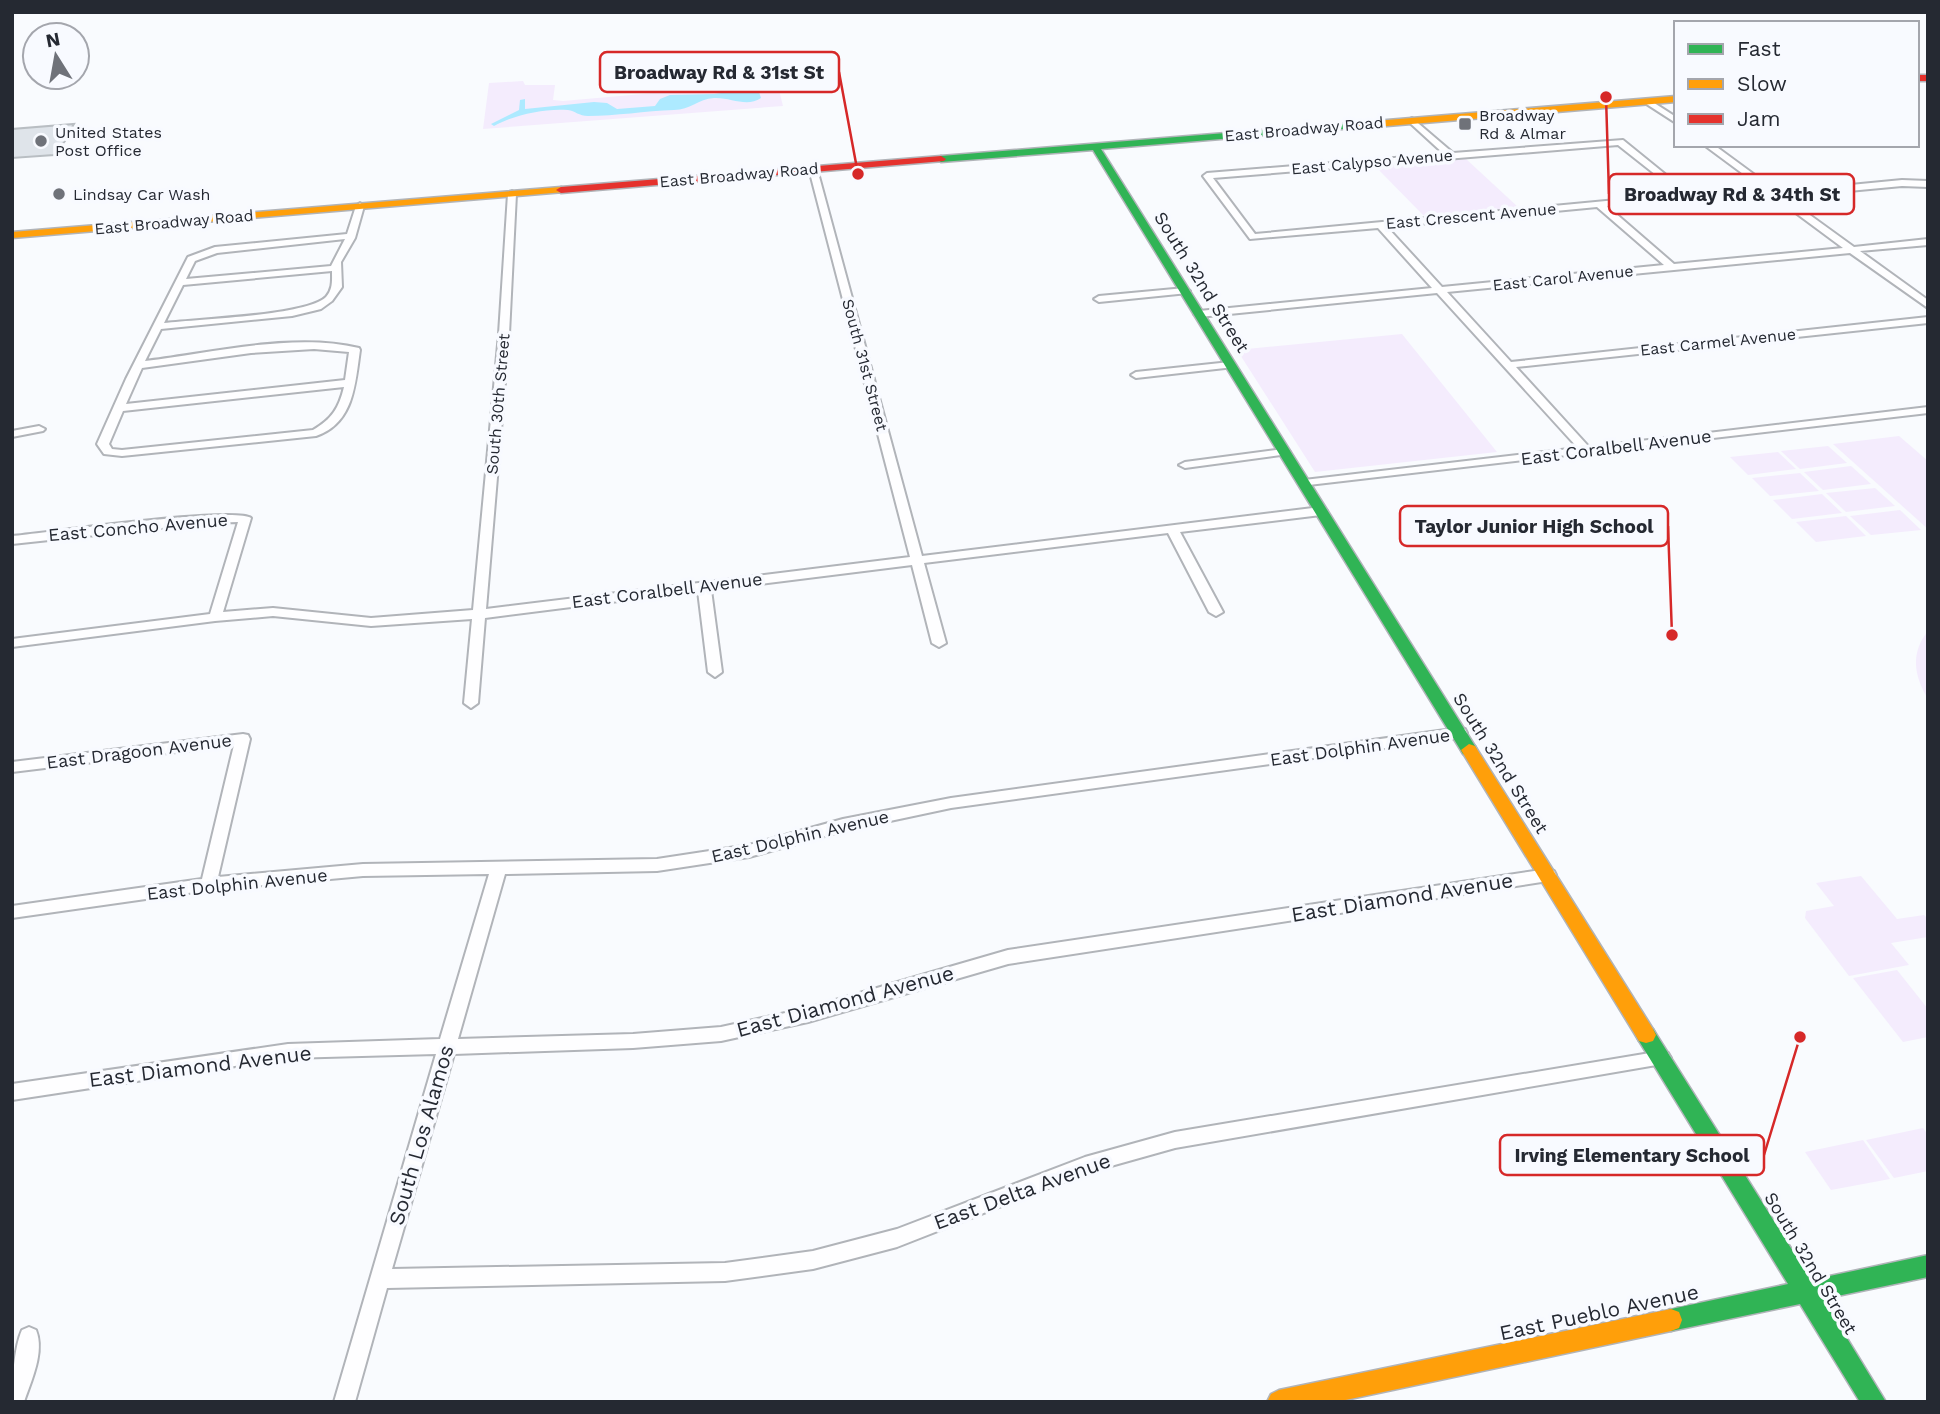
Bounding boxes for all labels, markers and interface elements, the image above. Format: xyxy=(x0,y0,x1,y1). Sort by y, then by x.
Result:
north arrow xyxy=(21,21,91,91)
legend xyxy=(1674,21,1919,147)
text: N xyxy=(44,27,62,52)
text: Fast xyxy=(1737,36,1781,61)
callout: Broadway Rd & 31st St xyxy=(600,52,839,92)
text: Broadway Rd & 31st St xyxy=(614,61,825,84)
text: Slow xyxy=(1737,71,1787,96)
place label: Broadway Rd & Almar xyxy=(1479,106,1566,143)
text: Jam xyxy=(1737,106,1780,131)
street label: East Broadway Road xyxy=(1224,113,1384,145)
marker: Broadway Rd & Almar xyxy=(1457,116,1473,132)
place label: United States Post Office xyxy=(55,123,162,160)
marker: United States Post Office xyxy=(33,133,49,149)
street label: East Calypso Avenue xyxy=(1290,145,1454,179)
street label: East Broadway Road xyxy=(659,159,819,191)
callout: Broadway Rd & 34th St xyxy=(1609,174,1854,214)
text: Broadway Rd & 34th St xyxy=(1624,183,1841,206)
place label: Lindsay Car Wash xyxy=(73,185,211,204)
marker: Lindsay Car Wash xyxy=(51,186,67,202)
street label: East Crescent Avenue xyxy=(1385,199,1557,233)
street label: East Broadway Road xyxy=(94,206,254,238)
street label: South 32nd Street xyxy=(1150,208,1254,357)
street label: East Carol Avenue xyxy=(1492,261,1634,295)
street label: South 31st Street xyxy=(838,297,892,433)
street label: East Carmel Avenue xyxy=(1639,324,1797,360)
street label: South 30th Street xyxy=(482,332,514,475)
street label: East Coralbell Avenue xyxy=(1519,425,1713,469)
callout: Taylor Junior High School xyxy=(1400,506,1668,546)
street label: East Concho Avenue xyxy=(47,509,229,545)
text: Taylor Junior High School xyxy=(1414,515,1654,538)
street label: East Coralbell Avenue xyxy=(570,568,764,612)
street label: South 32nd Street xyxy=(1449,689,1553,838)
street label: East Dolphin Avenue xyxy=(1269,724,1451,770)
street label: East Dragoon Avenue xyxy=(45,729,233,773)
street label: East Dolphin Avenue xyxy=(709,805,891,867)
street label: East Dolphin Avenue xyxy=(146,864,328,904)
street label: East Diamond Avenue xyxy=(1289,867,1515,927)
street label: East Diamond Avenue xyxy=(733,960,957,1042)
street label: East Diamond Avenue xyxy=(87,1040,313,1092)
street label: South Los Alamos xyxy=(383,1042,459,1228)
callout: Irving Elementary School xyxy=(1500,1135,1764,1175)
text: Irving Elementary School xyxy=(1514,1144,1750,1167)
street label: East Delta Avenue xyxy=(930,1147,1114,1235)
street label: South 32nd Street xyxy=(1760,1188,1862,1338)
street label: East Pueblo Avenue xyxy=(1497,1279,1701,1345)

